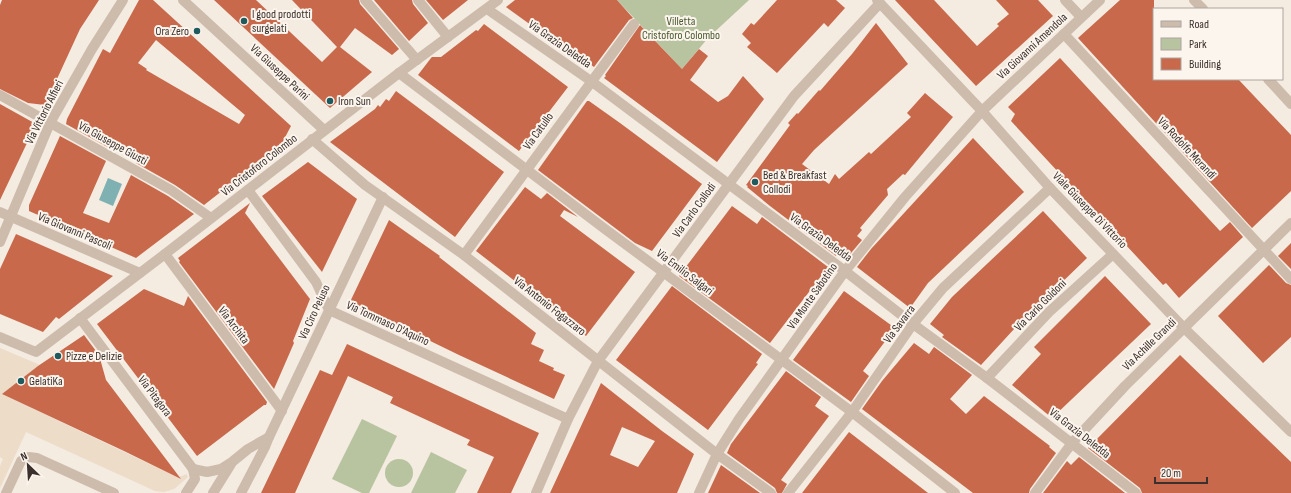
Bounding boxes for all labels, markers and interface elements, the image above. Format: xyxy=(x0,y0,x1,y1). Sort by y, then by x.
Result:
place label: I good prodotti surgelati xyxy=(252,7,311,36)
legend xyxy=(1153,8,1283,80)
street label: Via Giovanni Amendola xyxy=(994,10,1071,83)
park label: Villetta Cristoforo Colombo xyxy=(642,14,720,43)
marker: I good prodotti surgelati xyxy=(239,16,249,26)
street label: Via Grazia Deledda xyxy=(525,17,594,72)
text: Road xyxy=(1189,17,1209,32)
place label: Ora Zero xyxy=(156,24,189,39)
marker: Ora Zero xyxy=(192,26,202,36)
text: Park xyxy=(1189,37,1207,52)
street label: Via Giuseppe Parini xyxy=(247,41,312,104)
text: Building xyxy=(1189,57,1221,72)
street label: Via Vittorio Alfieri xyxy=(22,78,67,147)
place label: Iron Sun xyxy=(338,94,371,109)
marker: Iron Sun xyxy=(325,96,335,106)
street label: Via Catullo xyxy=(520,110,557,153)
street label: Via Rodolfo Morandi xyxy=(1154,114,1219,182)
street label: Via Giuseppe Giusti xyxy=(76,118,150,169)
street label: Via Cristoforo Colombo xyxy=(218,131,300,200)
place label: Bed & Breakfast Collodi xyxy=(763,168,827,197)
street label: Viale Giuseppe Di Vittorio xyxy=(1049,169,1130,252)
marker: Bed & Breakfast Collodi xyxy=(750,177,760,187)
street label: Via Carlo Collodi xyxy=(669,180,719,241)
street label: Via Giovanni Pascoli xyxy=(35,209,114,254)
street label: Via Grazia Deledda xyxy=(787,210,855,265)
street label: Via Emilio Salgari xyxy=(653,246,716,299)
street label: Via Monte Sabotino xyxy=(784,260,841,332)
street label: Via Antonio Fogazzaro xyxy=(511,274,589,339)
street label: Via Carlo Goldoni xyxy=(1011,276,1070,335)
street label: Via Ciro Peluso xyxy=(295,282,334,342)
street label: Via Tommaso D'Aquino xyxy=(344,298,432,349)
street label: Via Savarra xyxy=(880,302,919,346)
street label: Via Archita xyxy=(215,304,253,347)
street label: Via Achille Grandi xyxy=(1119,315,1179,374)
place label: Pizze e Delizie xyxy=(66,349,122,364)
marker: Pizze e Delizie xyxy=(53,351,63,361)
street label: Via Pitagora xyxy=(134,373,175,420)
place label: GelatiKa xyxy=(29,374,63,389)
marker: GelatiKa xyxy=(16,376,26,386)
street label: Via Grazia Deledda xyxy=(1046,405,1114,462)
north arrow xyxy=(8,445,48,485)
text: N xyxy=(19,449,30,464)
scale bar xyxy=(1155,459,1207,485)
text: 20 m xyxy=(1161,466,1181,481)

